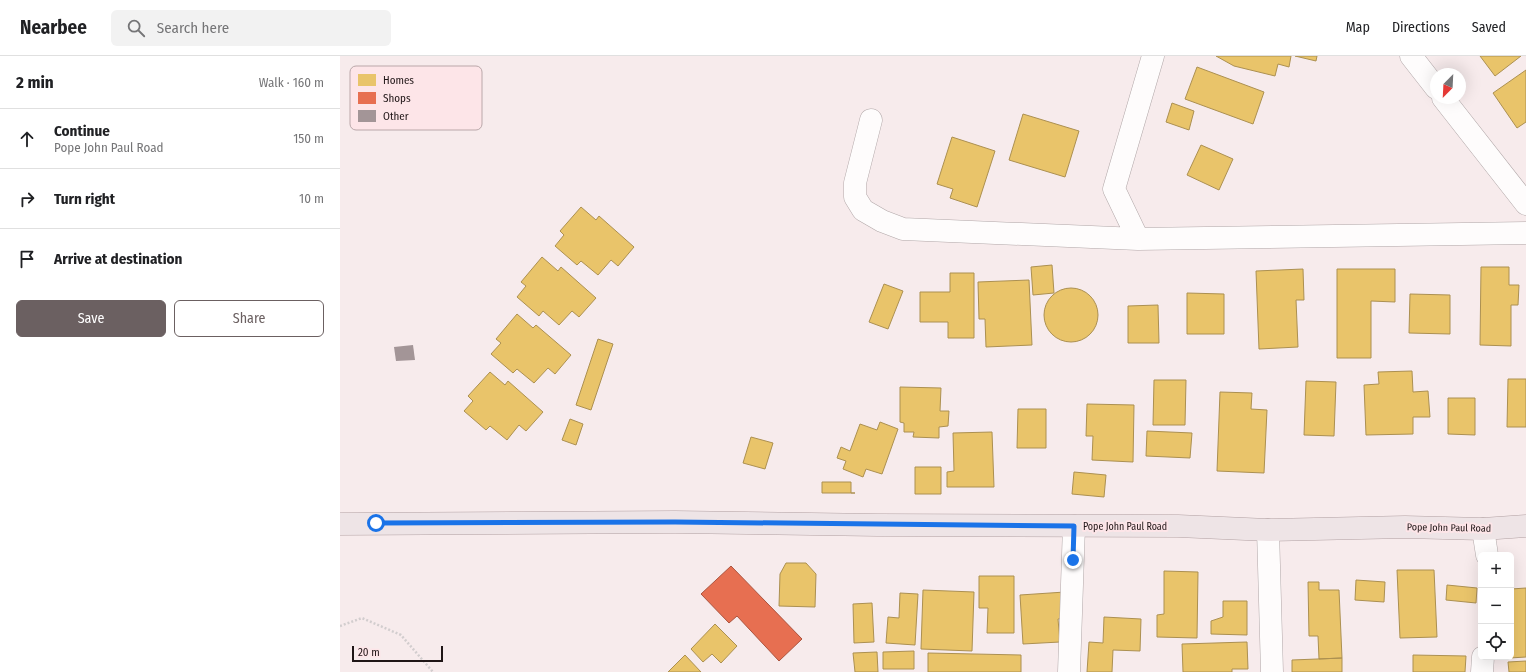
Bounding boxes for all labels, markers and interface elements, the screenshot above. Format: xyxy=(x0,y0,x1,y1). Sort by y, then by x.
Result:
search box xyxy=(111,10,391,46)
text: Nearbee xyxy=(20,16,87,39)
icon: search xyxy=(125,17,147,39)
text: Search here xyxy=(157,19,229,37)
text: Map xyxy=(1346,19,1370,36)
text: Directions xyxy=(1392,19,1450,36)
text: Saved xyxy=(1472,19,1506,36)
legend xyxy=(350,66,482,130)
north arrow xyxy=(1430,68,1466,104)
text: 2 min xyxy=(16,72,54,93)
text: Homes xyxy=(383,74,414,87)
text: Walk · 160 m xyxy=(259,75,324,90)
text: Shops xyxy=(383,92,411,105)
text: Other xyxy=(383,110,409,123)
text: Continue xyxy=(54,122,110,140)
icon: ahead xyxy=(16,128,38,150)
text: 150 m xyxy=(293,131,324,146)
text: Pope John Paul Road xyxy=(54,140,164,155)
icon: right xyxy=(16,188,38,210)
text: Turn right xyxy=(54,190,115,208)
text: 10 m xyxy=(299,191,324,206)
icon: arrive xyxy=(16,248,38,270)
text: Arrive at destination xyxy=(54,250,182,268)
button: Save xyxy=(16,300,166,337)
button: Share xyxy=(174,300,324,337)
route start xyxy=(367,514,385,532)
street label: Pope John Paul Road xyxy=(1083,521,1167,533)
street label: Pope John Paul Road xyxy=(1407,521,1491,535)
route end xyxy=(1064,551,1082,569)
map controls xyxy=(1478,552,1514,660)
button: + xyxy=(1478,552,1514,588)
button: − xyxy=(1478,588,1514,624)
button: locate xyxy=(1478,624,1514,660)
scale bar xyxy=(352,644,443,663)
text: 20 m xyxy=(358,646,380,659)

